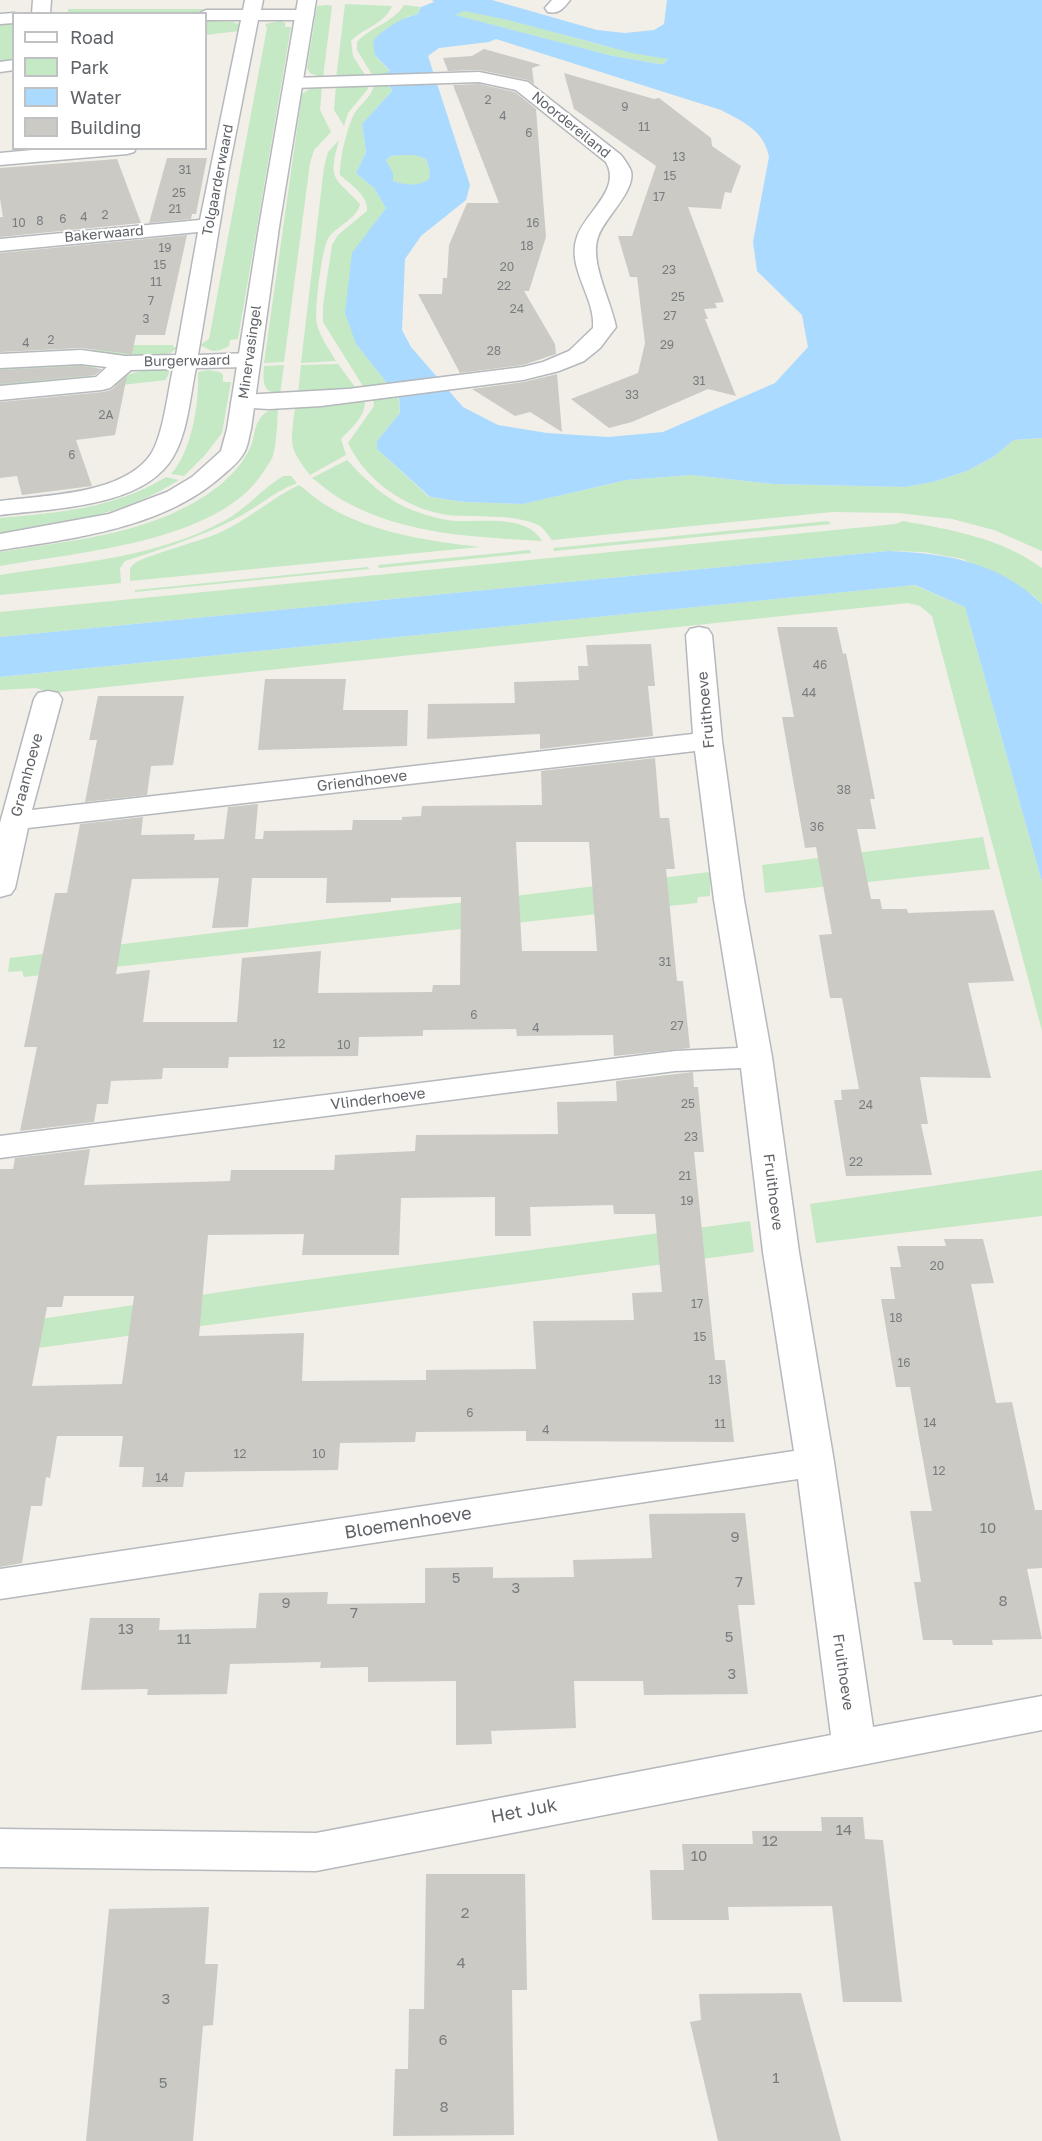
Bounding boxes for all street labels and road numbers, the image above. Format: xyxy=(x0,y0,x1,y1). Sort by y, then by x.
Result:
street label: Noordereiland xyxy=(528,88,614,162)
street label: Tolgaarderwaard xyxy=(199,123,237,237)
street label: Bakerwaard xyxy=(64,222,144,246)
street label: Minervasingel xyxy=(235,304,265,400)
street label: Burgerwaard xyxy=(144,352,230,370)
street label: Fruithoeve xyxy=(694,671,718,749)
street label: Graanhoeve xyxy=(7,731,47,819)
street label: Griendhoeve xyxy=(316,767,408,795)
street label: Vlinderhoeve xyxy=(330,1084,426,1114)
street label: Fruithoeve xyxy=(759,1153,787,1231)
street label: Bloemenhoeve xyxy=(343,1502,473,1544)
street label: Fruithoeve xyxy=(829,1632,857,1712)
street label: Het Juk xyxy=(489,1794,559,1828)

